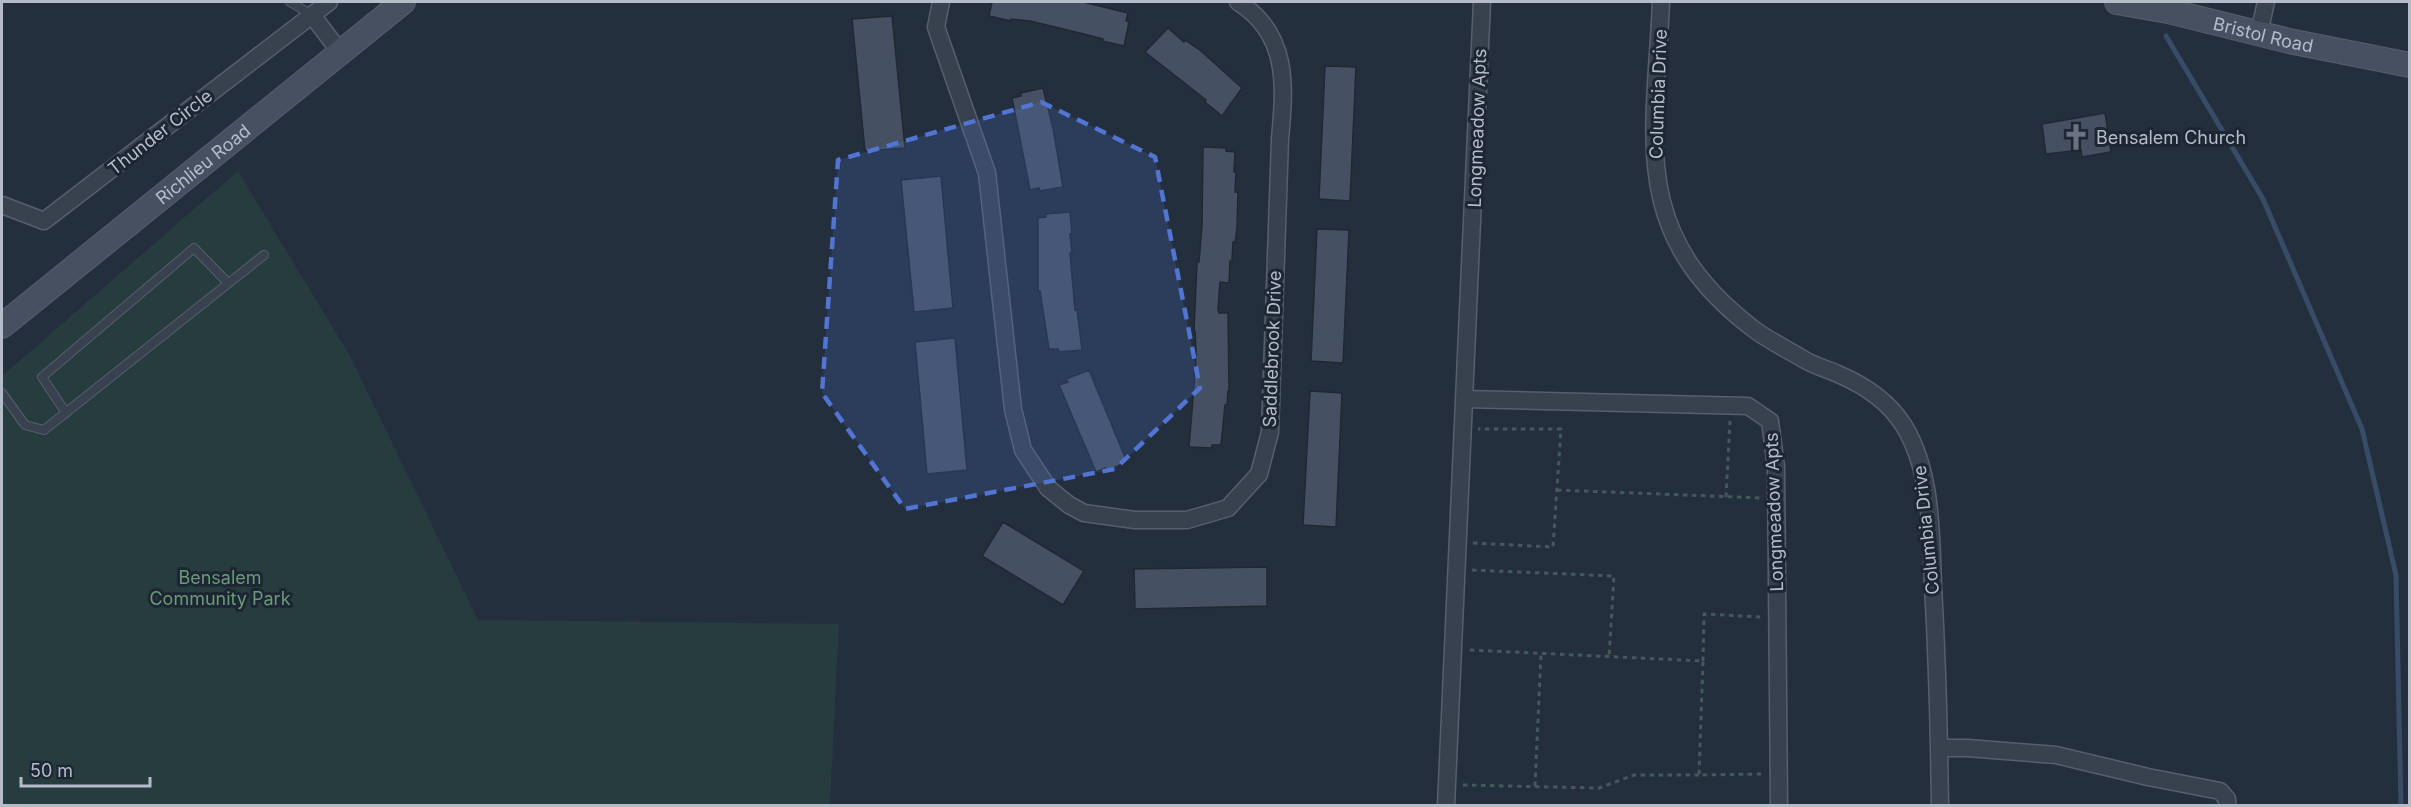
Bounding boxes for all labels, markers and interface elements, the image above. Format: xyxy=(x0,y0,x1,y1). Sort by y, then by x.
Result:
street label: Bristol Road xyxy=(2211,12,2315,56)
street label: Columbia Drive xyxy=(1645,29,1671,159)
street label: Longmeadow Apts xyxy=(1464,48,1490,208)
street label: Thunder Circle xyxy=(104,85,216,179)
street label: Richlieu Road xyxy=(151,119,254,208)
church icon: Bensalem Church xyxy=(2061,122,2091,152)
place label: Bensalem Church xyxy=(2096,127,2246,148)
street label: Saddlebrook Drive xyxy=(1259,270,1285,428)
street label: Longmeadow Apts xyxy=(1761,432,1787,592)
street label: Columbia Drive xyxy=(1909,464,1943,596)
park label: Bensalem Community Park xyxy=(149,567,291,609)
scale bar xyxy=(21,750,150,788)
text: 50 m xyxy=(30,760,73,781)

